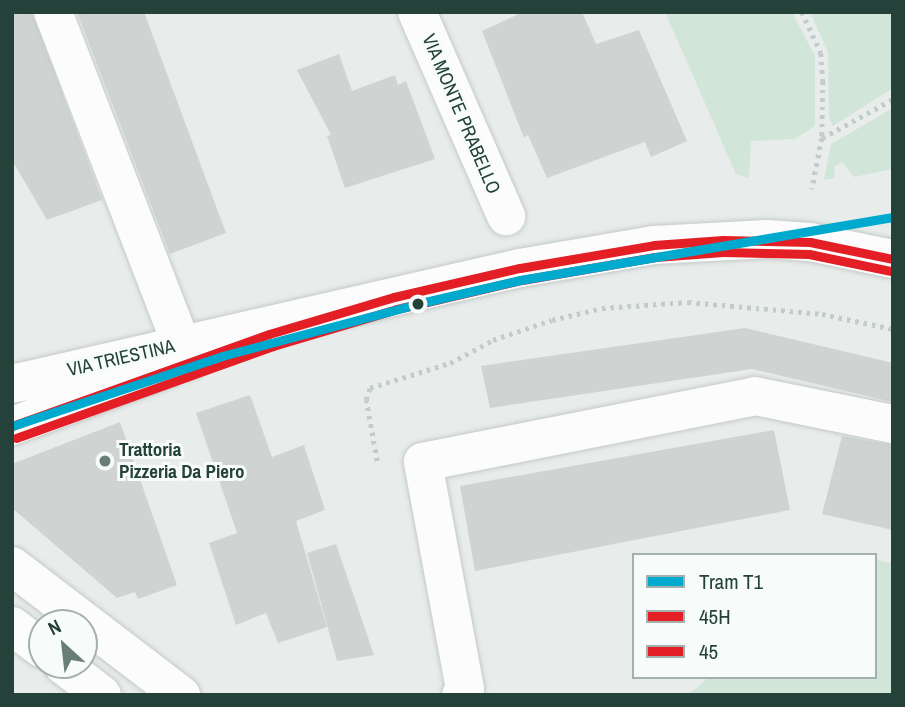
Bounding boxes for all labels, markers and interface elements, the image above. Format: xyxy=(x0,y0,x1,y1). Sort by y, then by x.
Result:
street label: VIA MONTE PRABELLO xyxy=(417,30,505,198)
unlabelled marker xyxy=(411,297,425,311)
street label: VIA TRIESTINA xyxy=(64,334,178,382)
place label: Trattoria Pizzeria Da Piero xyxy=(119,439,245,483)
marker: Trattoria Pizzeria Da Piero xyxy=(97,453,113,469)
legend xyxy=(632,553,877,679)
text: Tram T1 xyxy=(699,567,763,596)
text: 45H xyxy=(699,602,731,631)
north arrow xyxy=(28,609,98,679)
text: N xyxy=(43,613,65,641)
text: 45 xyxy=(699,637,718,666)

